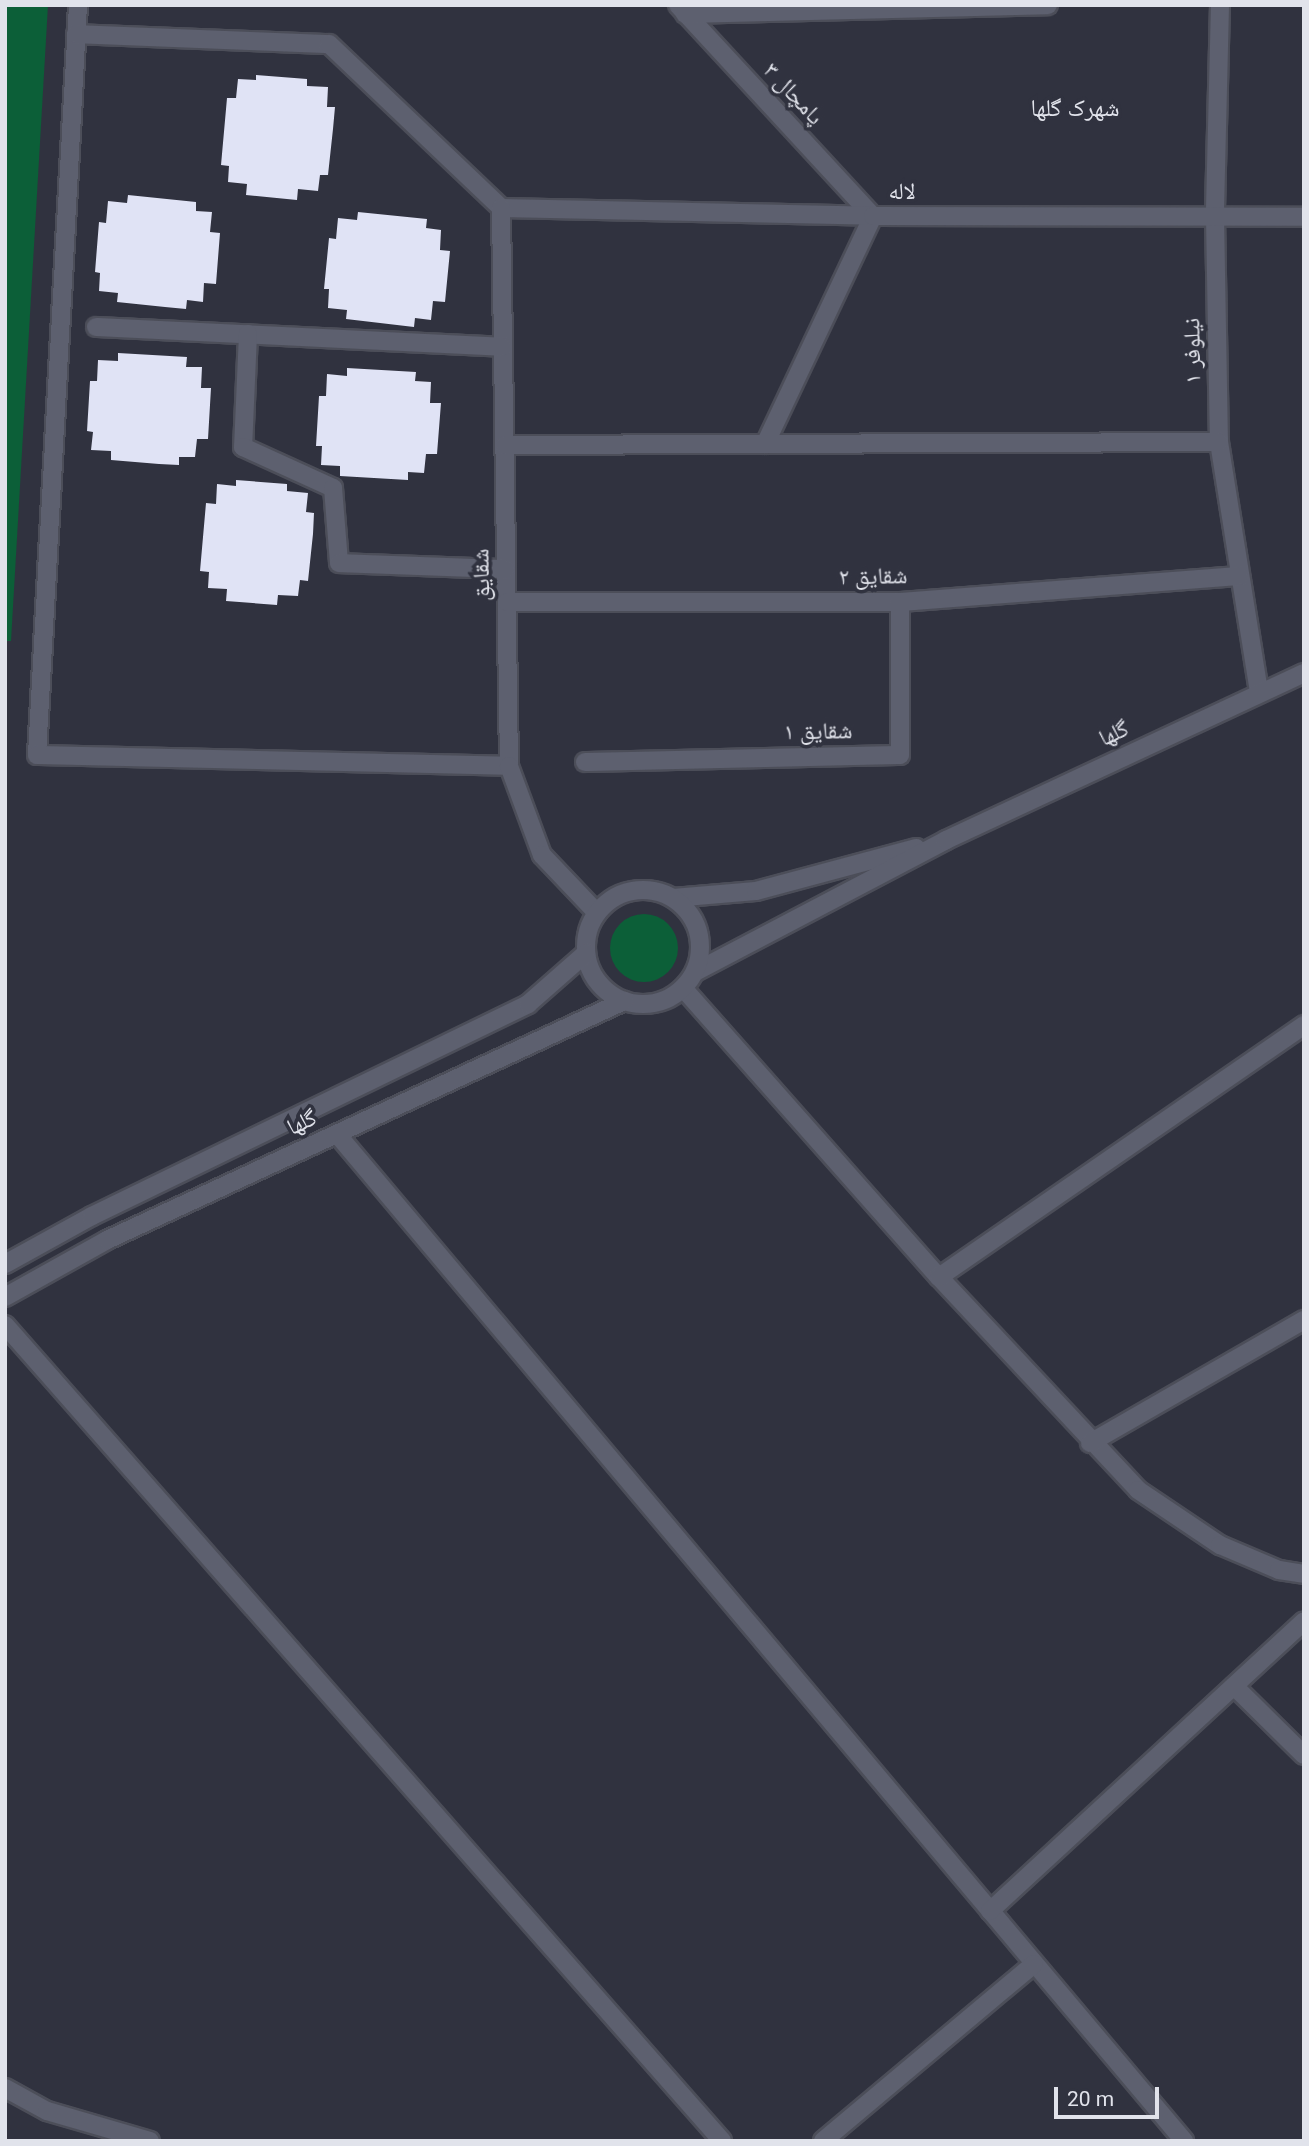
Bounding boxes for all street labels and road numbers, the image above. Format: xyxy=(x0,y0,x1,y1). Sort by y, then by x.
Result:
street label: پامچال ۳ xyxy=(757,57,829,131)
street label: لاله xyxy=(888,178,916,206)
street label: نیلوفر ۱ xyxy=(1179,318,1207,384)
street label: شقایق xyxy=(468,549,496,601)
street label: شقایق ۲ xyxy=(838,563,908,591)
street label: گلها xyxy=(1095,715,1133,753)
street label: شقایق ۱ xyxy=(783,718,853,746)
street label: گلها xyxy=(283,1104,321,1142)

